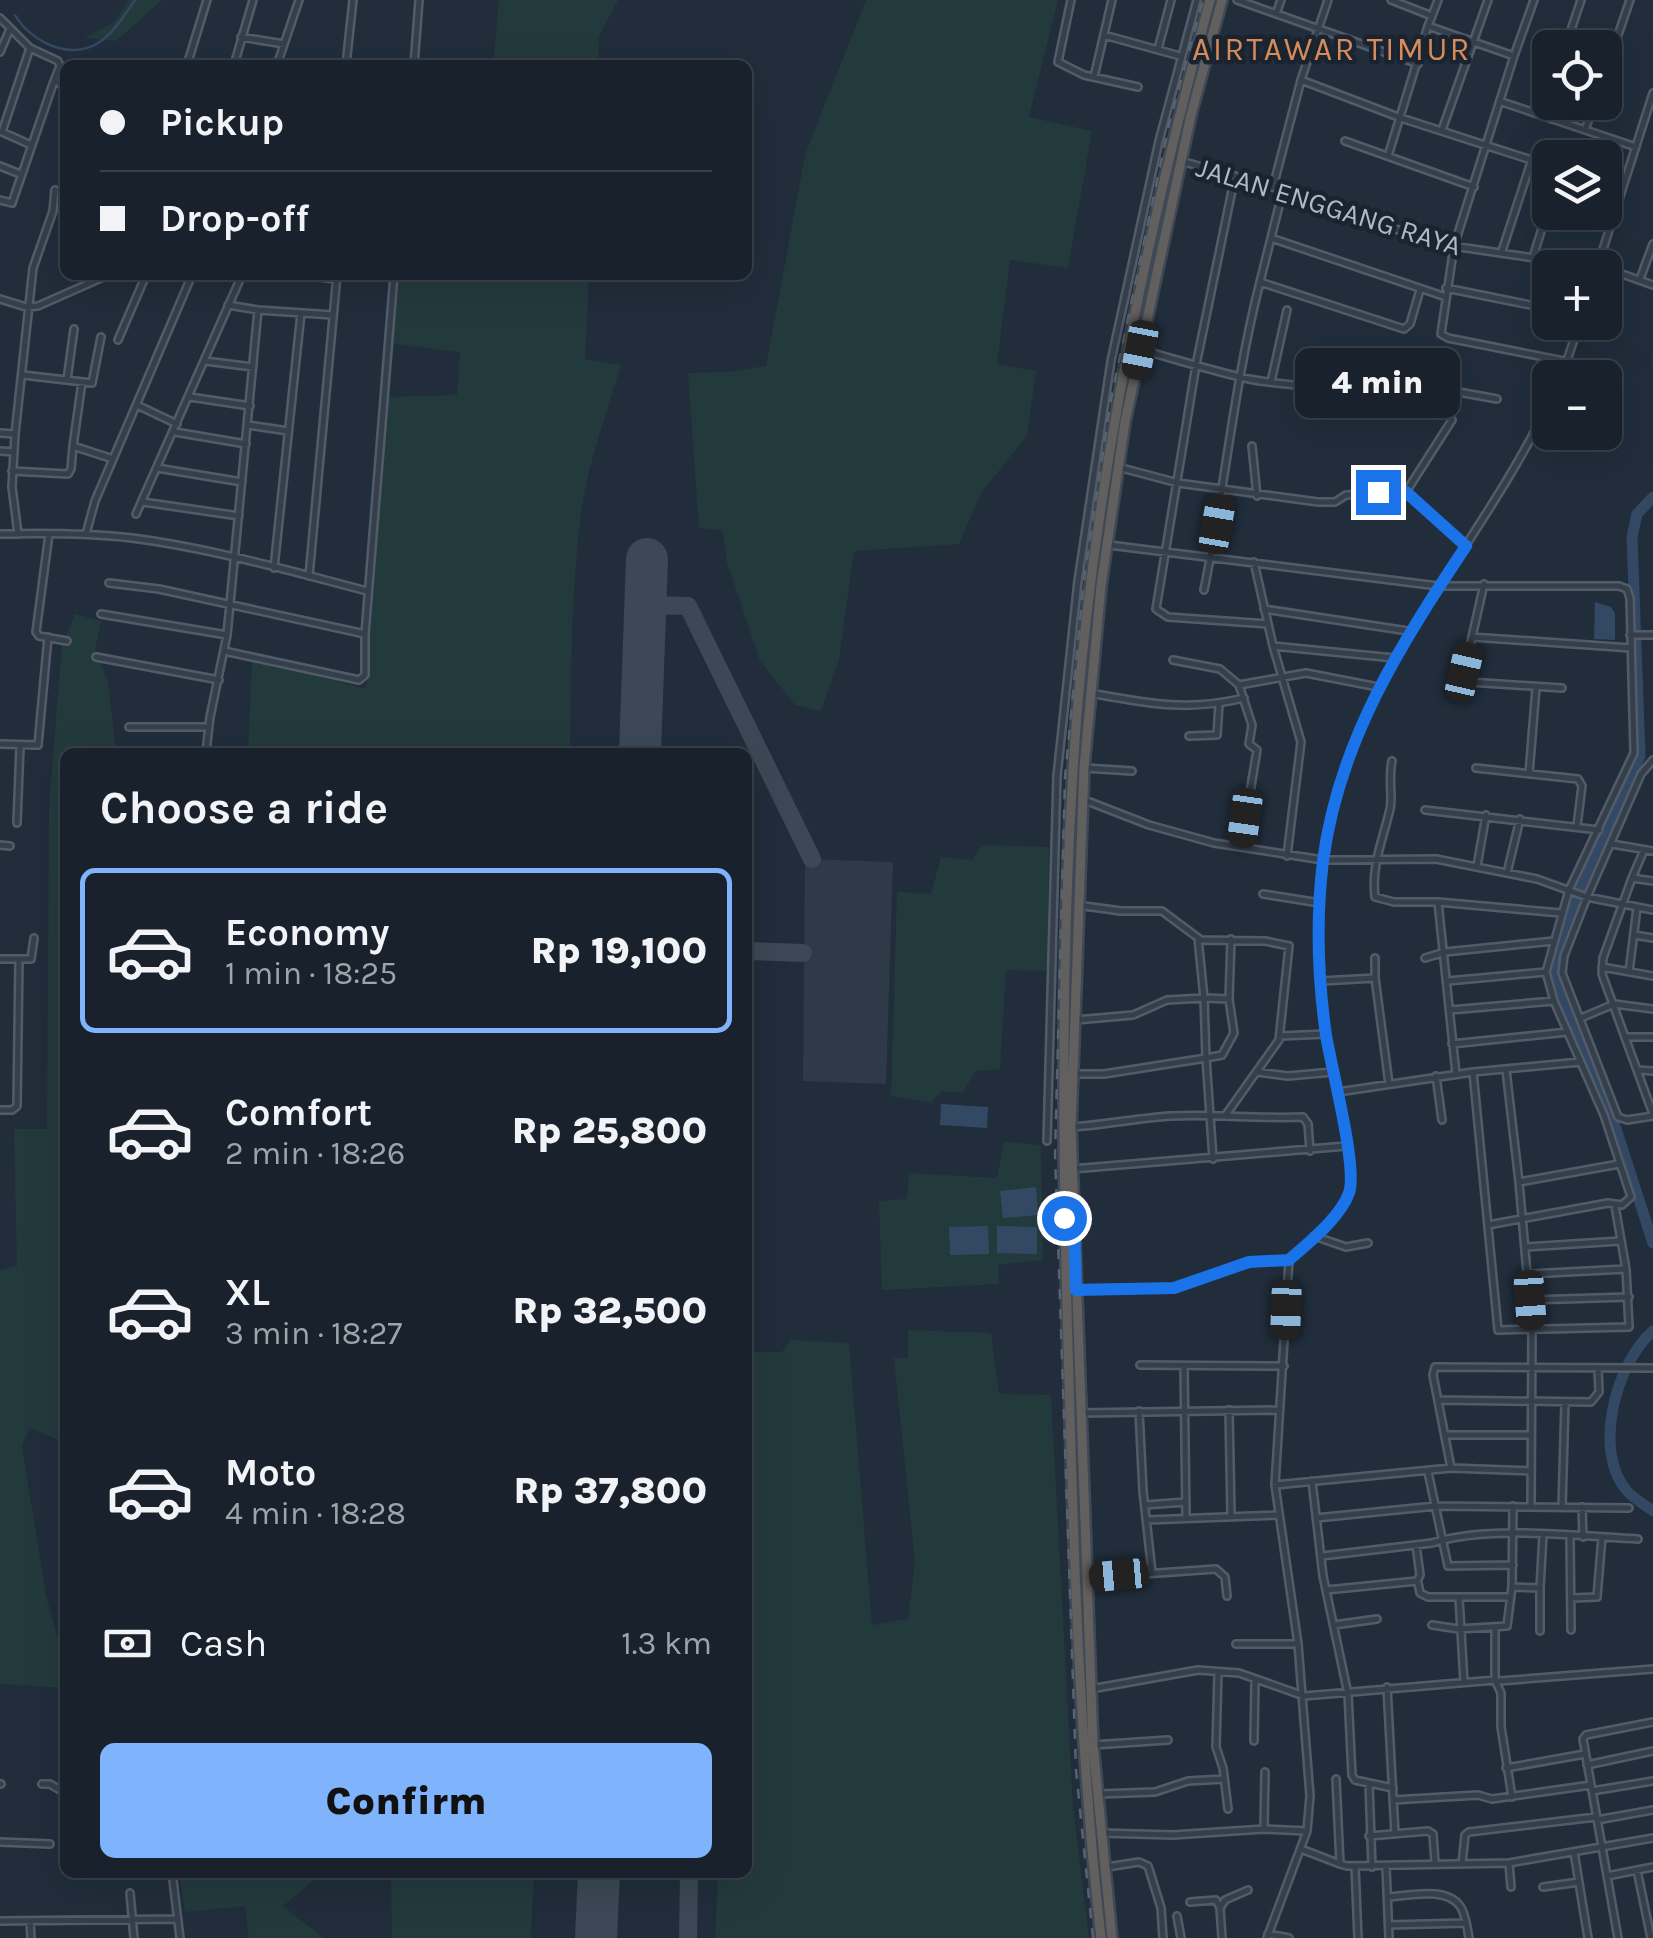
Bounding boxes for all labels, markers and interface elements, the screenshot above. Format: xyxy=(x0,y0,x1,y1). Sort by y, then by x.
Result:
map controls xyxy=(1532,30,1622,450)
button: locate xyxy=(1532,30,1622,120)
district label: AIRTAWAR TIMUR xyxy=(1192,31,1472,68)
text: Pickup xyxy=(160,100,284,145)
button: layers xyxy=(1532,140,1622,230)
street label: JALAN ENGGANG RAYA xyxy=(1192,150,1465,262)
text: Drop-off xyxy=(160,196,309,241)
button: + xyxy=(1532,250,1622,340)
car xyxy=(1120,318,1160,382)
callout: 4 min xyxy=(1296,347,1460,417)
button: − xyxy=(1532,360,1622,450)
text: 4 min xyxy=(1332,364,1423,401)
route end xyxy=(1356,470,1401,515)
car xyxy=(1197,492,1237,556)
car xyxy=(1443,639,1485,705)
text: Choose a ride xyxy=(100,782,388,834)
car xyxy=(1226,786,1264,850)
icon: car xyxy=(105,906,195,996)
text: Economy xyxy=(225,910,389,955)
text: Rp 19,100 xyxy=(531,928,707,973)
text: 1 min · 18:25 xyxy=(225,955,397,992)
icon: car xyxy=(105,1086,195,1176)
text: Comfort xyxy=(225,1090,372,1135)
text: Rp 25,800 xyxy=(512,1108,707,1153)
text: 2 min · 18:26 xyxy=(225,1135,405,1172)
route start xyxy=(1042,1196,1087,1241)
icon: car xyxy=(105,1266,195,1356)
car xyxy=(1513,1269,1547,1331)
text: XL xyxy=(225,1270,270,1315)
car xyxy=(1270,1279,1302,1341)
text: Rp 32,500 xyxy=(513,1288,707,1333)
text: 3 min · 18:27 xyxy=(225,1315,402,1352)
icon: car xyxy=(105,1446,195,1536)
text: Moto xyxy=(225,1450,316,1495)
text: Rp 37,800 xyxy=(514,1468,707,1513)
text: 4 min · 18:28 xyxy=(225,1495,406,1532)
car xyxy=(1088,1557,1150,1593)
icon: cash xyxy=(100,1616,155,1671)
text: Cash xyxy=(180,1621,267,1666)
text: 1.3 km xyxy=(621,1625,712,1662)
button: Confirm xyxy=(100,1743,712,1858)

